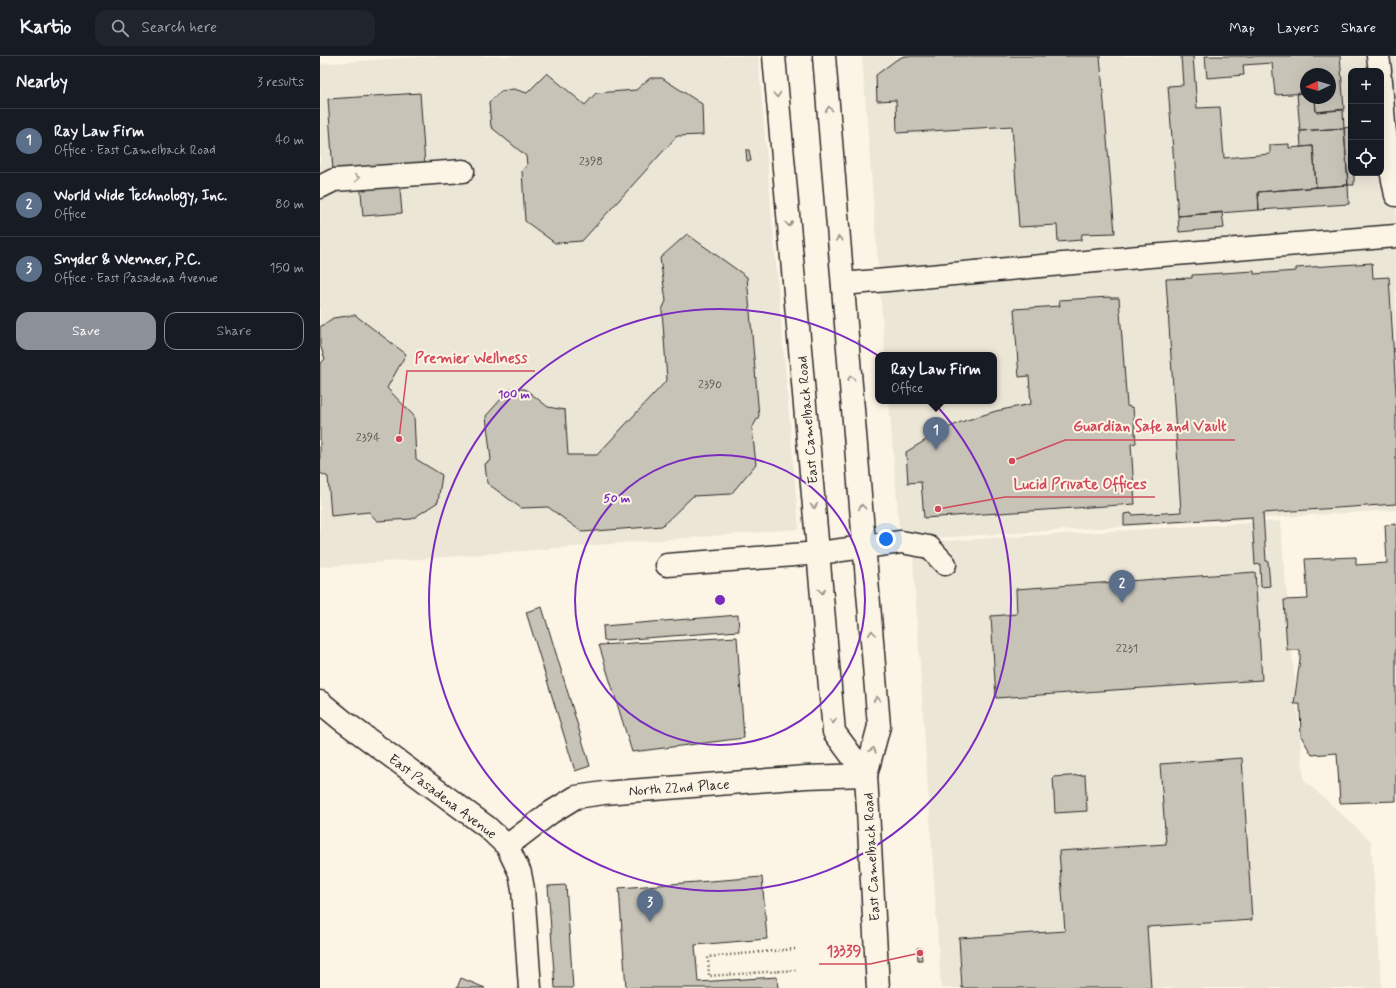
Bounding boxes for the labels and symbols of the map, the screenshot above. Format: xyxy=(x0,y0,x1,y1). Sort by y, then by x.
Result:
north arrow xyxy=(1300,68,1336,104)
one-way arrow xyxy=(773,92,782,98)
one-way arrow xyxy=(824,106,833,112)
house number: 2398 xyxy=(579,154,603,170)
one-way arrow xyxy=(354,173,360,182)
one-way arrow xyxy=(784,221,793,227)
one-way arrow xyxy=(835,235,844,242)
callout: Premier Wellness xyxy=(407,344,535,371)
text: Premier Wellness xyxy=(415,349,528,369)
street label: East Camelback Road xyxy=(793,355,823,485)
one-way arrow xyxy=(847,375,856,381)
house number: 2390 xyxy=(698,377,722,393)
text: 100 m xyxy=(498,387,531,403)
callout: Guardian Safe and Vault xyxy=(1065,413,1235,440)
pin: 1 xyxy=(923,417,949,450)
text: Guardian Safe and Vault xyxy=(1073,417,1227,437)
house number: 2394 xyxy=(356,430,380,446)
callout: Lucid Private Offices xyxy=(1005,470,1155,497)
text: Lucid Private Offices xyxy=(1013,474,1147,495)
text: 50 m xyxy=(604,491,631,507)
one-way arrow xyxy=(810,503,819,509)
one-way arrow xyxy=(858,504,867,510)
your location xyxy=(876,529,896,549)
pin: 2 xyxy=(1109,570,1135,603)
one-way arrow xyxy=(817,588,826,595)
centre of rings xyxy=(713,593,727,607)
one-way arrow xyxy=(868,630,877,636)
house number: 2231 xyxy=(1116,641,1138,657)
one-way arrow xyxy=(873,696,882,702)
one-way arrow xyxy=(829,718,838,724)
one-way arrow xyxy=(868,747,876,754)
street label: East Pasadena Avenue xyxy=(385,750,500,843)
street label: North 22nd Place xyxy=(628,775,730,800)
street label: East Camelback Road xyxy=(860,792,884,922)
pin: 3 xyxy=(637,889,663,922)
callout: 13339 xyxy=(819,937,870,964)
text: 13339 xyxy=(827,942,862,962)

